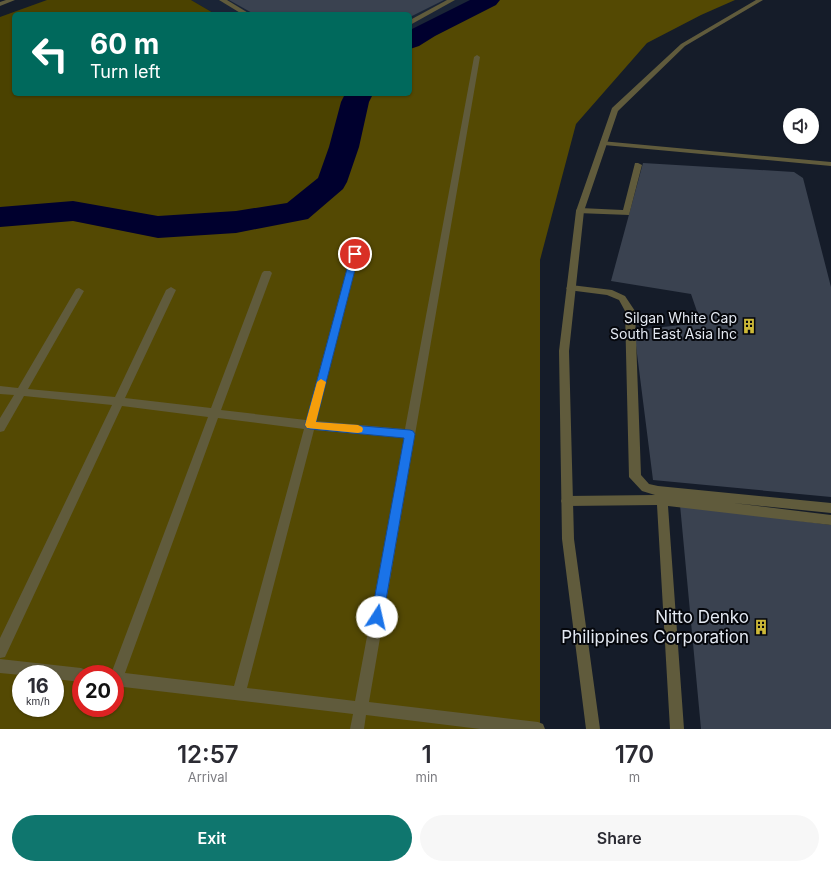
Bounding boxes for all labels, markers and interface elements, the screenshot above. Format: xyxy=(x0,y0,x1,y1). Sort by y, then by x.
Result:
text: 60 m xyxy=(90,27,159,61)
icon: left xyxy=(24,28,76,80)
text: Turn left xyxy=(90,61,160,82)
map controls xyxy=(783,108,819,144)
button: sound xyxy=(783,108,819,144)
pin xyxy=(338,237,372,271)
icon: arrive xyxy=(344,243,366,265)
place label: Silgan White Cap South East Asia Inc xyxy=(610,309,737,342)
building icon: Silgan White Cap South East Asia Inc xyxy=(740,317,758,335)
position arrow xyxy=(356,596,398,638)
place label: Nitto Denko Philippines Corporation xyxy=(561,607,749,647)
building icon: Nitto Denko Philippines Corporation xyxy=(752,618,770,636)
speed limit sign: 20 xyxy=(72,665,124,717)
text: 16 xyxy=(27,674,49,698)
text: km/h xyxy=(26,695,50,707)
text: 12:57 xyxy=(177,740,239,769)
text: 1 xyxy=(422,740,432,769)
text: 170 xyxy=(615,740,654,769)
text: Arrival xyxy=(188,769,228,785)
text: min xyxy=(416,769,438,785)
text: m xyxy=(629,769,640,785)
button: Exit xyxy=(12,815,412,861)
button: Share xyxy=(420,815,819,861)

